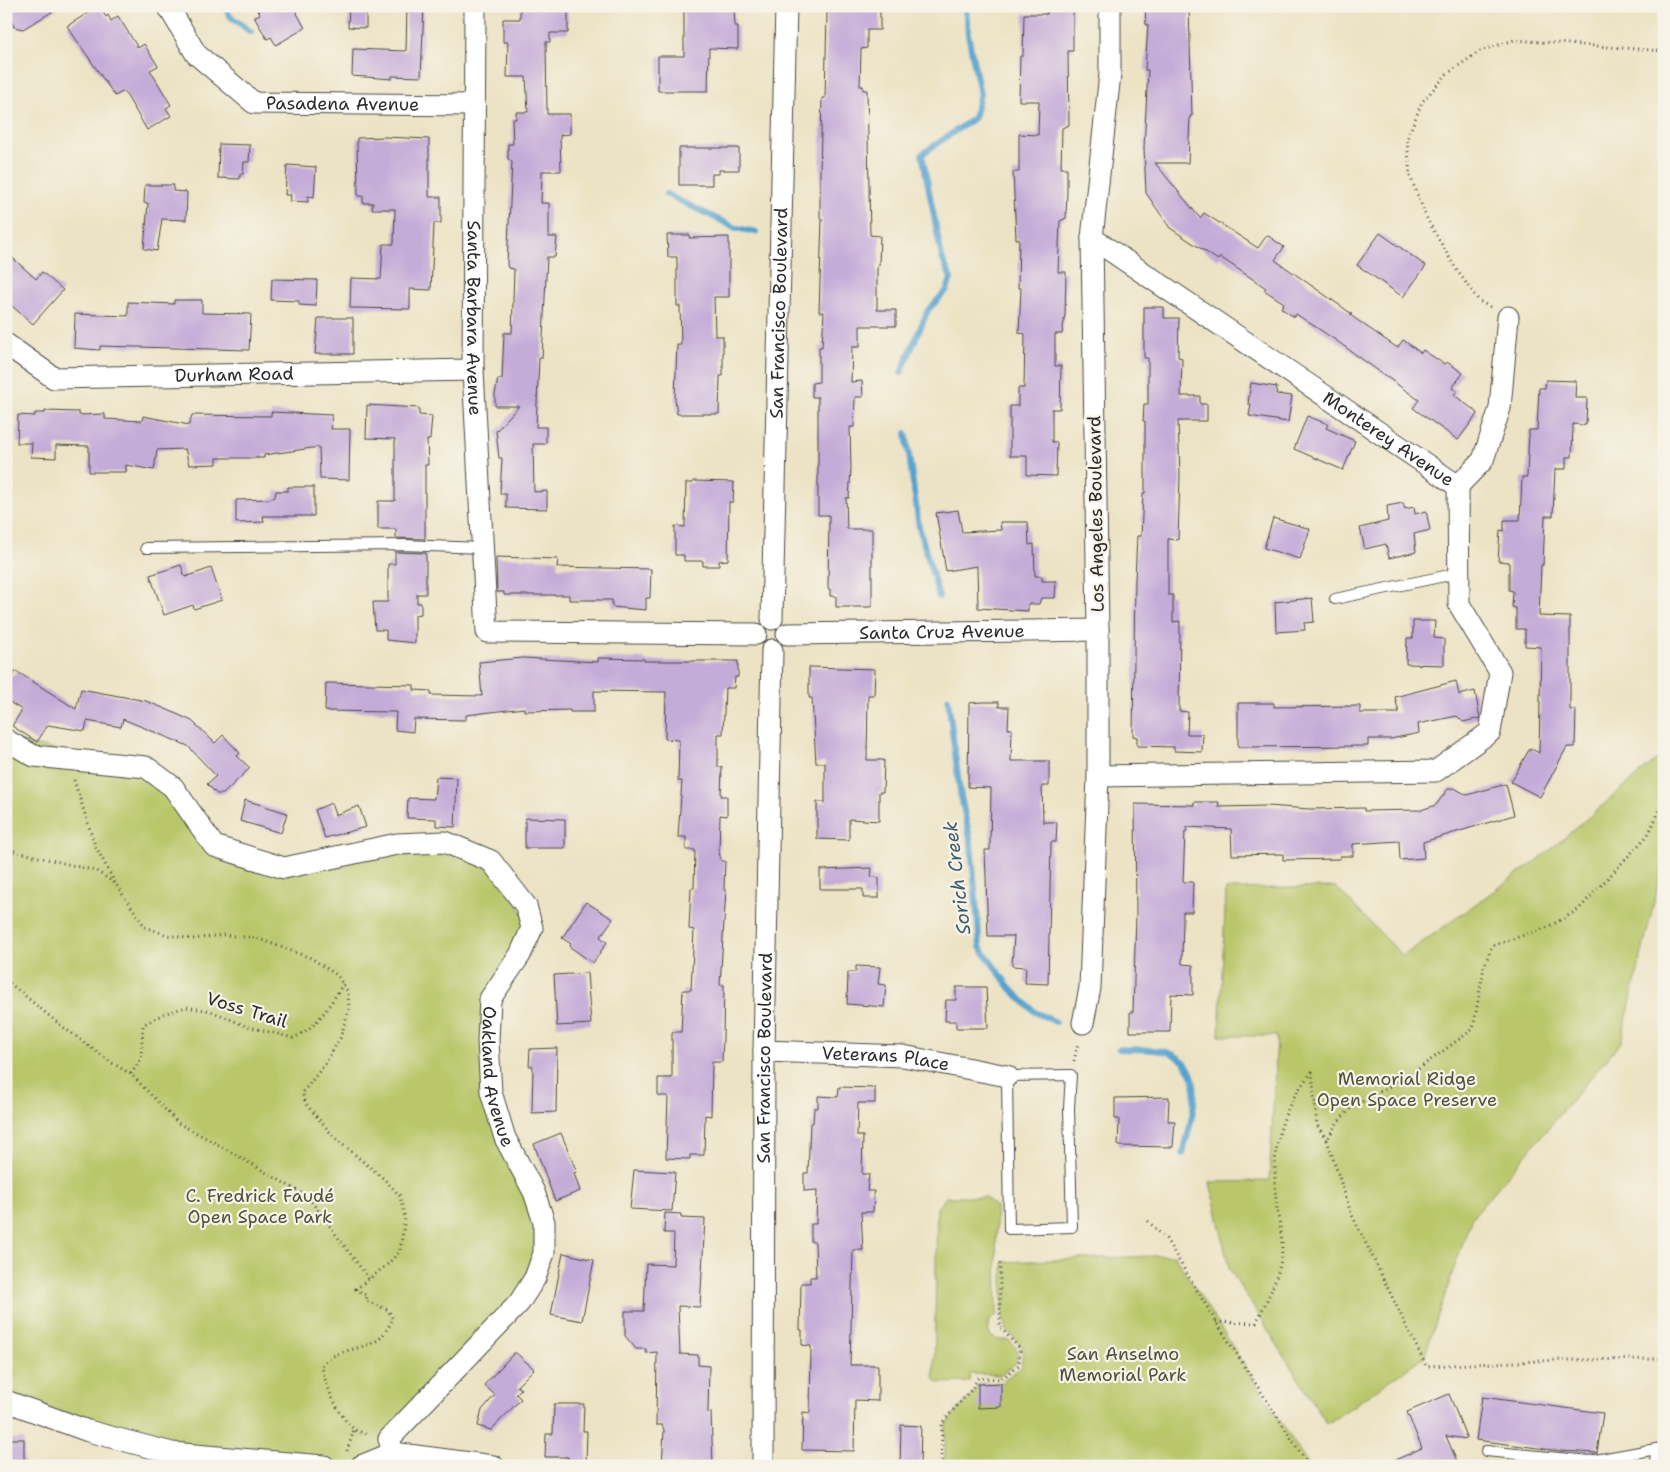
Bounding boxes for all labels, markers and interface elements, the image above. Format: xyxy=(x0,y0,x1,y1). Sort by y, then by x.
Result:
street label: Pasadena Avenue xyxy=(266,91,419,117)
street label: San Francisco Boulevard xyxy=(765,207,793,419)
street label: Santa Barbara Avenue xyxy=(461,220,487,416)
street label: Durham Road xyxy=(174,361,294,388)
street label: Monterey Avenue xyxy=(1318,386,1459,492)
street label: Los Angeles Boulevard xyxy=(1082,415,1110,613)
street label: Santa Cruz Avenue xyxy=(859,619,1025,645)
water label: Sorich Creek xyxy=(938,820,976,936)
street label: San Francisco Boulevard xyxy=(752,952,778,1164)
street label: Voss Trail xyxy=(204,986,291,1034)
street label: Oakland Avenue xyxy=(476,1005,520,1151)
street label: Veterans Place xyxy=(821,1041,952,1077)
park label: Memorial Ridge Open Space Preserve xyxy=(1317,1067,1497,1112)
park label: C. Fredrick Faudé Open Space Park xyxy=(185,1184,335,1229)
park label: San Anselmo Memorial Park xyxy=(1059,1342,1187,1387)

